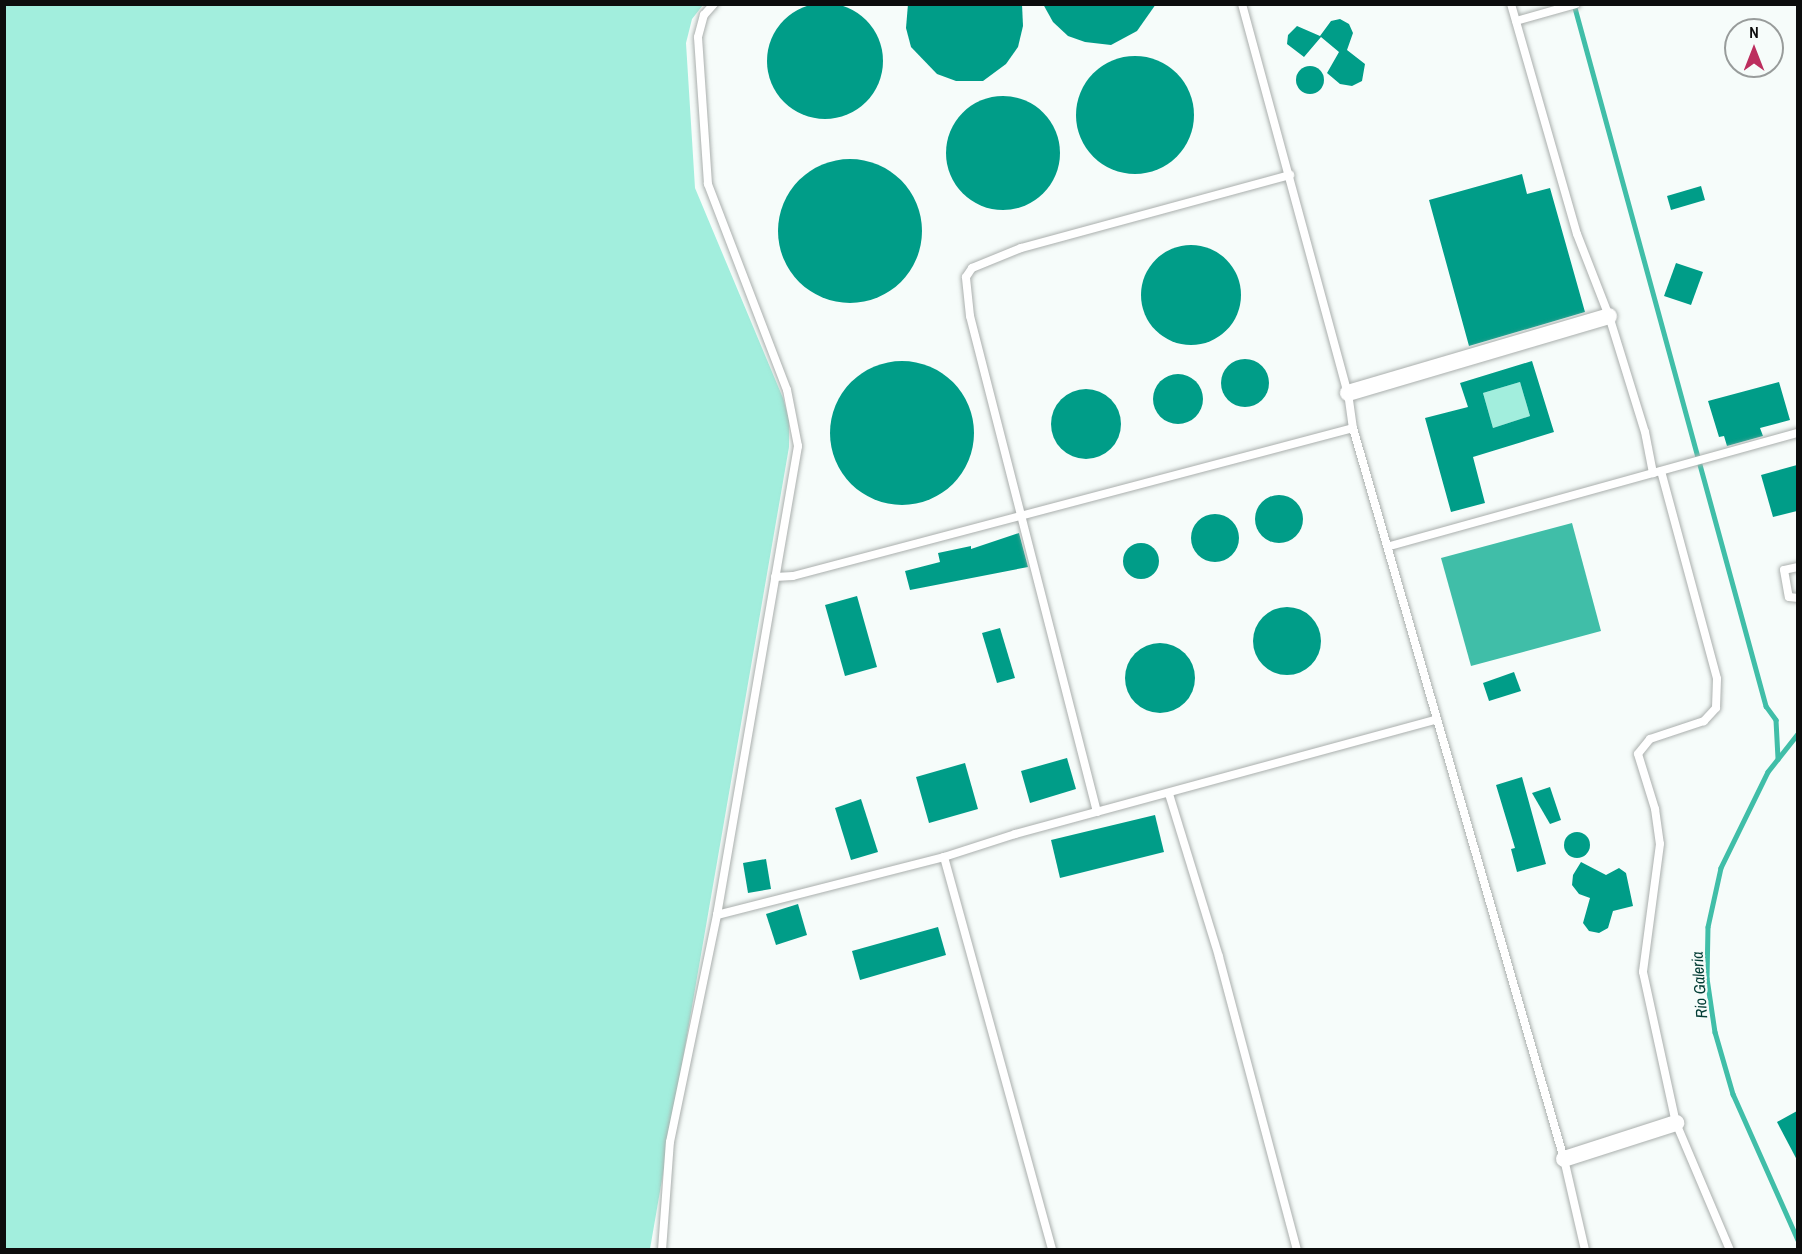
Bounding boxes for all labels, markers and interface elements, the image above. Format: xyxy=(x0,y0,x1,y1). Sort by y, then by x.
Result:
north arrow xyxy=(1724,18,1784,78)
text: N xyxy=(1749,21,1759,43)
water label: Rio Galeria xyxy=(1687,951,1711,1019)

